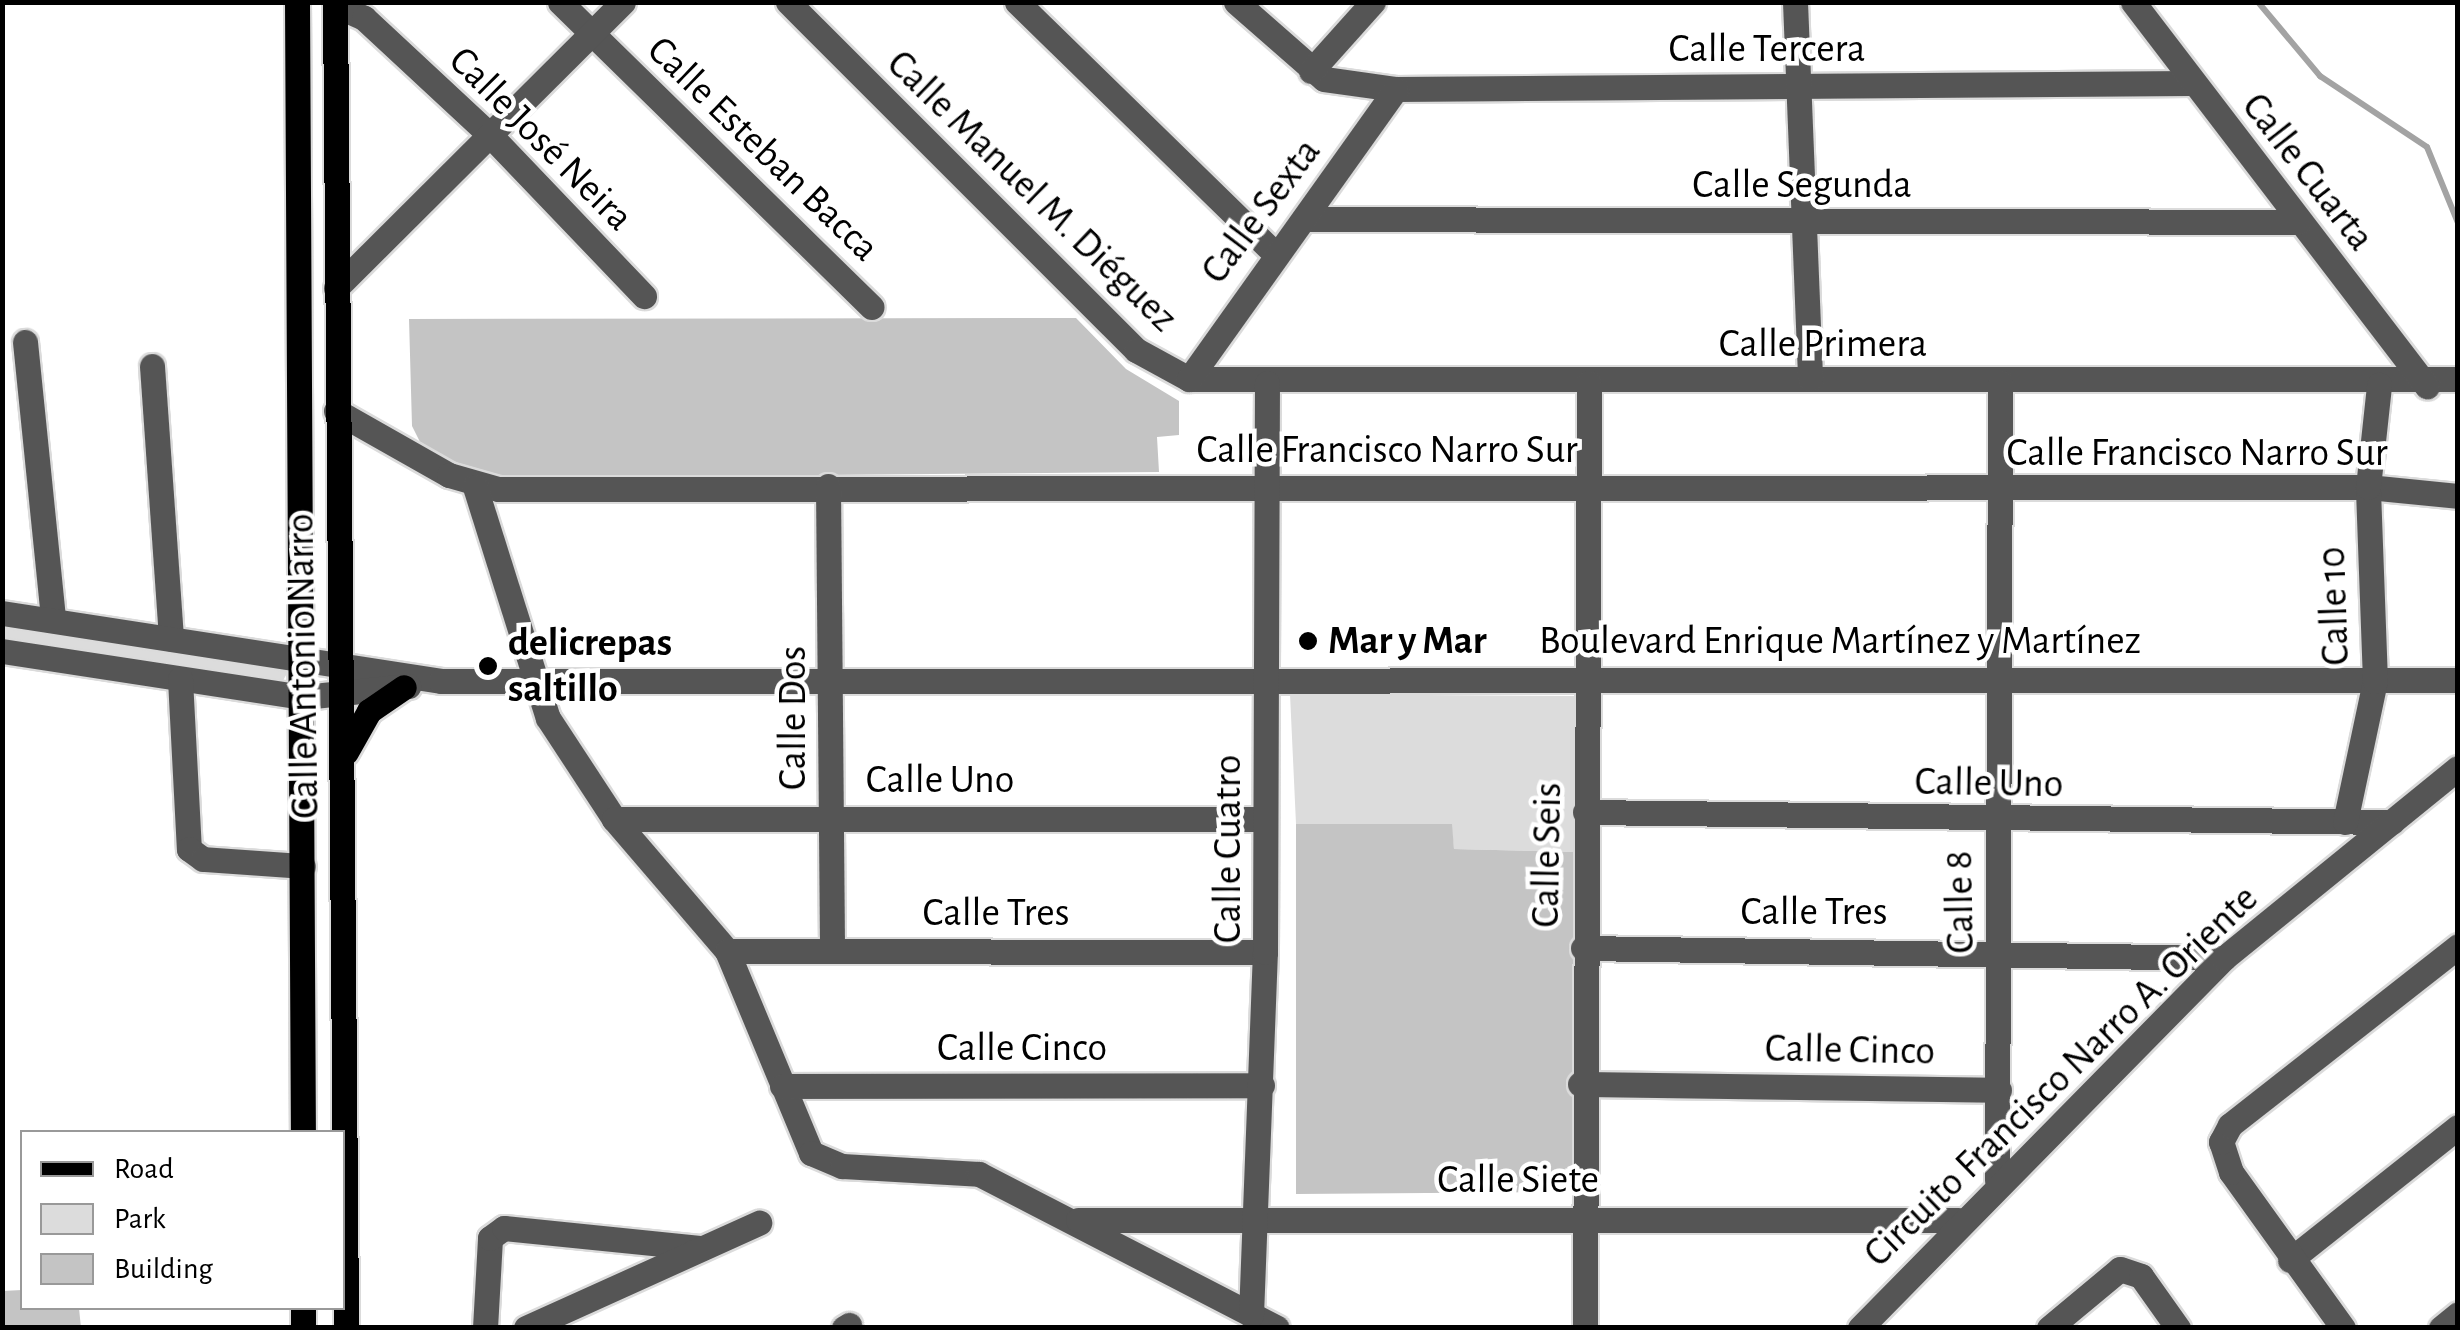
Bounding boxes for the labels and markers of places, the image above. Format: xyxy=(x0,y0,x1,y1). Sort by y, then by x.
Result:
place label: Mar y Mar xyxy=(1328,617,1487,665)
place label: delicrepas saltillo xyxy=(508,619,672,713)
marker: Mar y Mar xyxy=(1297,630,1319,652)
marker: delicrepas saltillo xyxy=(477,655,499,677)

